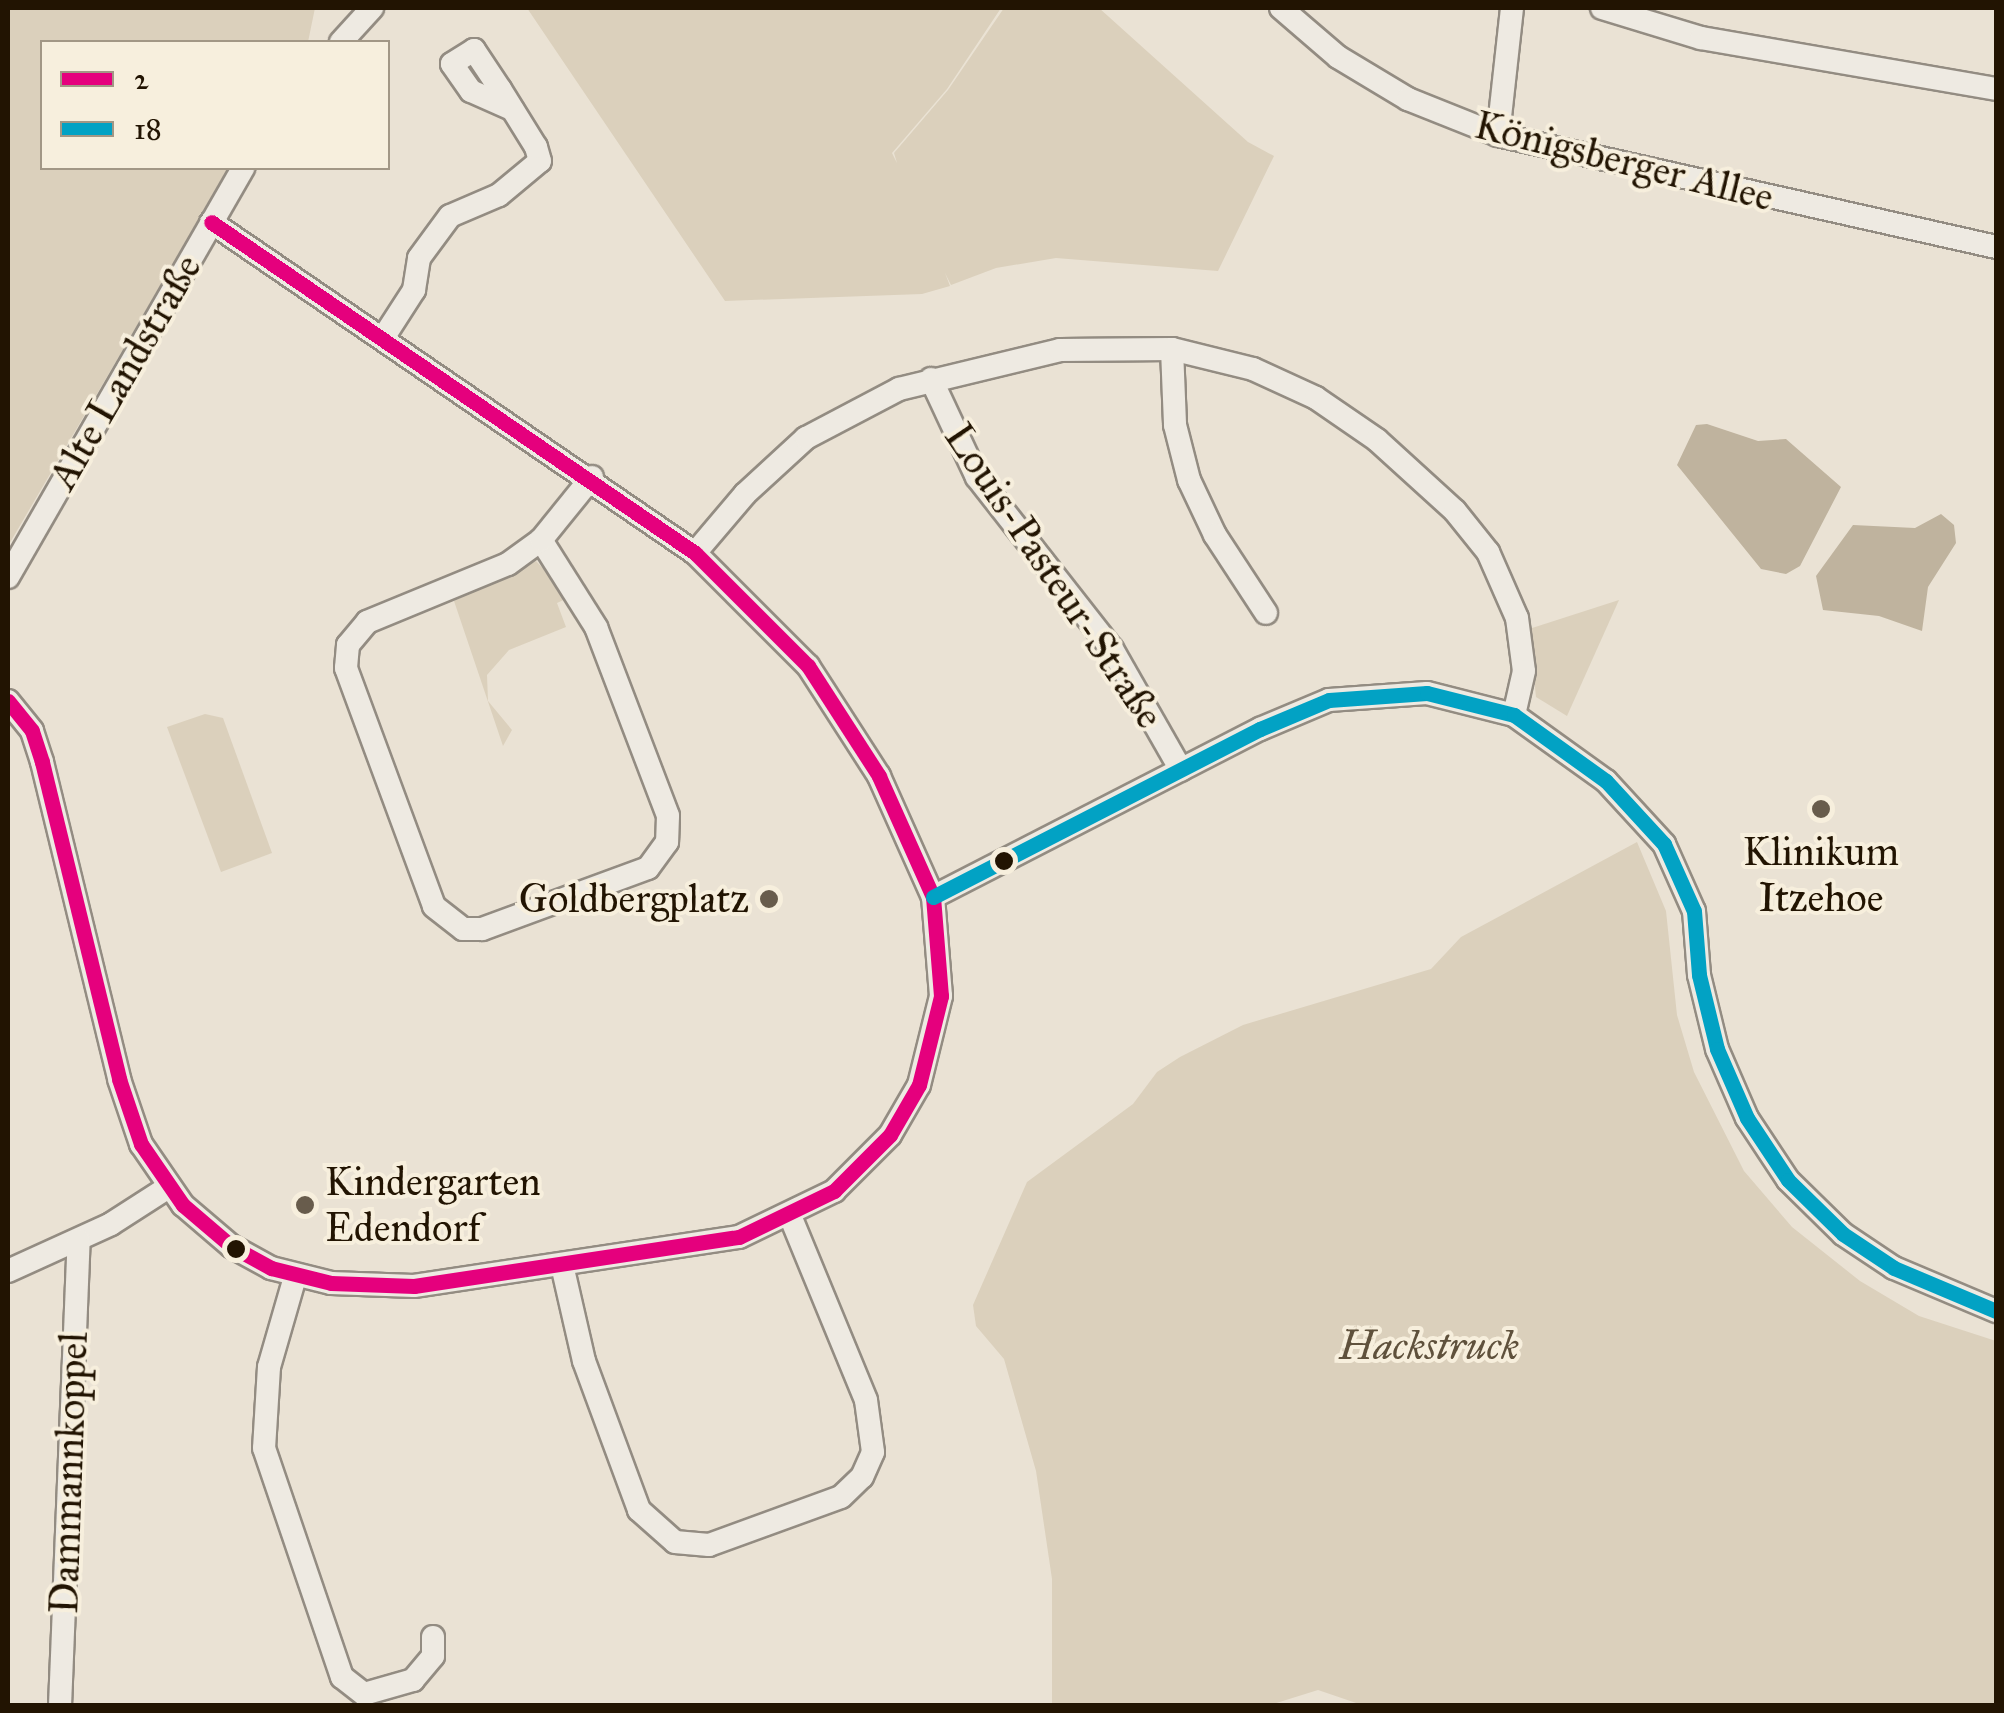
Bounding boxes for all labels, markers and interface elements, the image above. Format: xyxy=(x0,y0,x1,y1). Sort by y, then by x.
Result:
legend xyxy=(40,40,390,170)
text: 2 xyxy=(134,61,149,97)
street label: Königsberger Allee xyxy=(1470,101,1778,221)
text: 18 xyxy=(134,111,162,147)
street label: Alte Landstraße xyxy=(38,246,212,498)
street label: Louis-Pasteur-Straße xyxy=(934,415,1174,737)
marker: Klinikum Itzehoe xyxy=(1808,796,1834,822)
place label: Klinikum Itzehoe xyxy=(1743,828,1899,922)
unlabelled marker xyxy=(994,851,1014,871)
place label: Goldbergplatz xyxy=(519,875,749,923)
marker: Goldbergplatz xyxy=(758,888,780,910)
place label: Kindergarten Edendorf xyxy=(325,1158,541,1252)
marker: Kindergarten Edendorf xyxy=(294,1194,316,1216)
unlabelled marker xyxy=(226,1239,246,1259)
park label: Hackstruck xyxy=(1339,1322,1519,1370)
street label: Dammannkoppel xyxy=(40,1331,98,1615)

